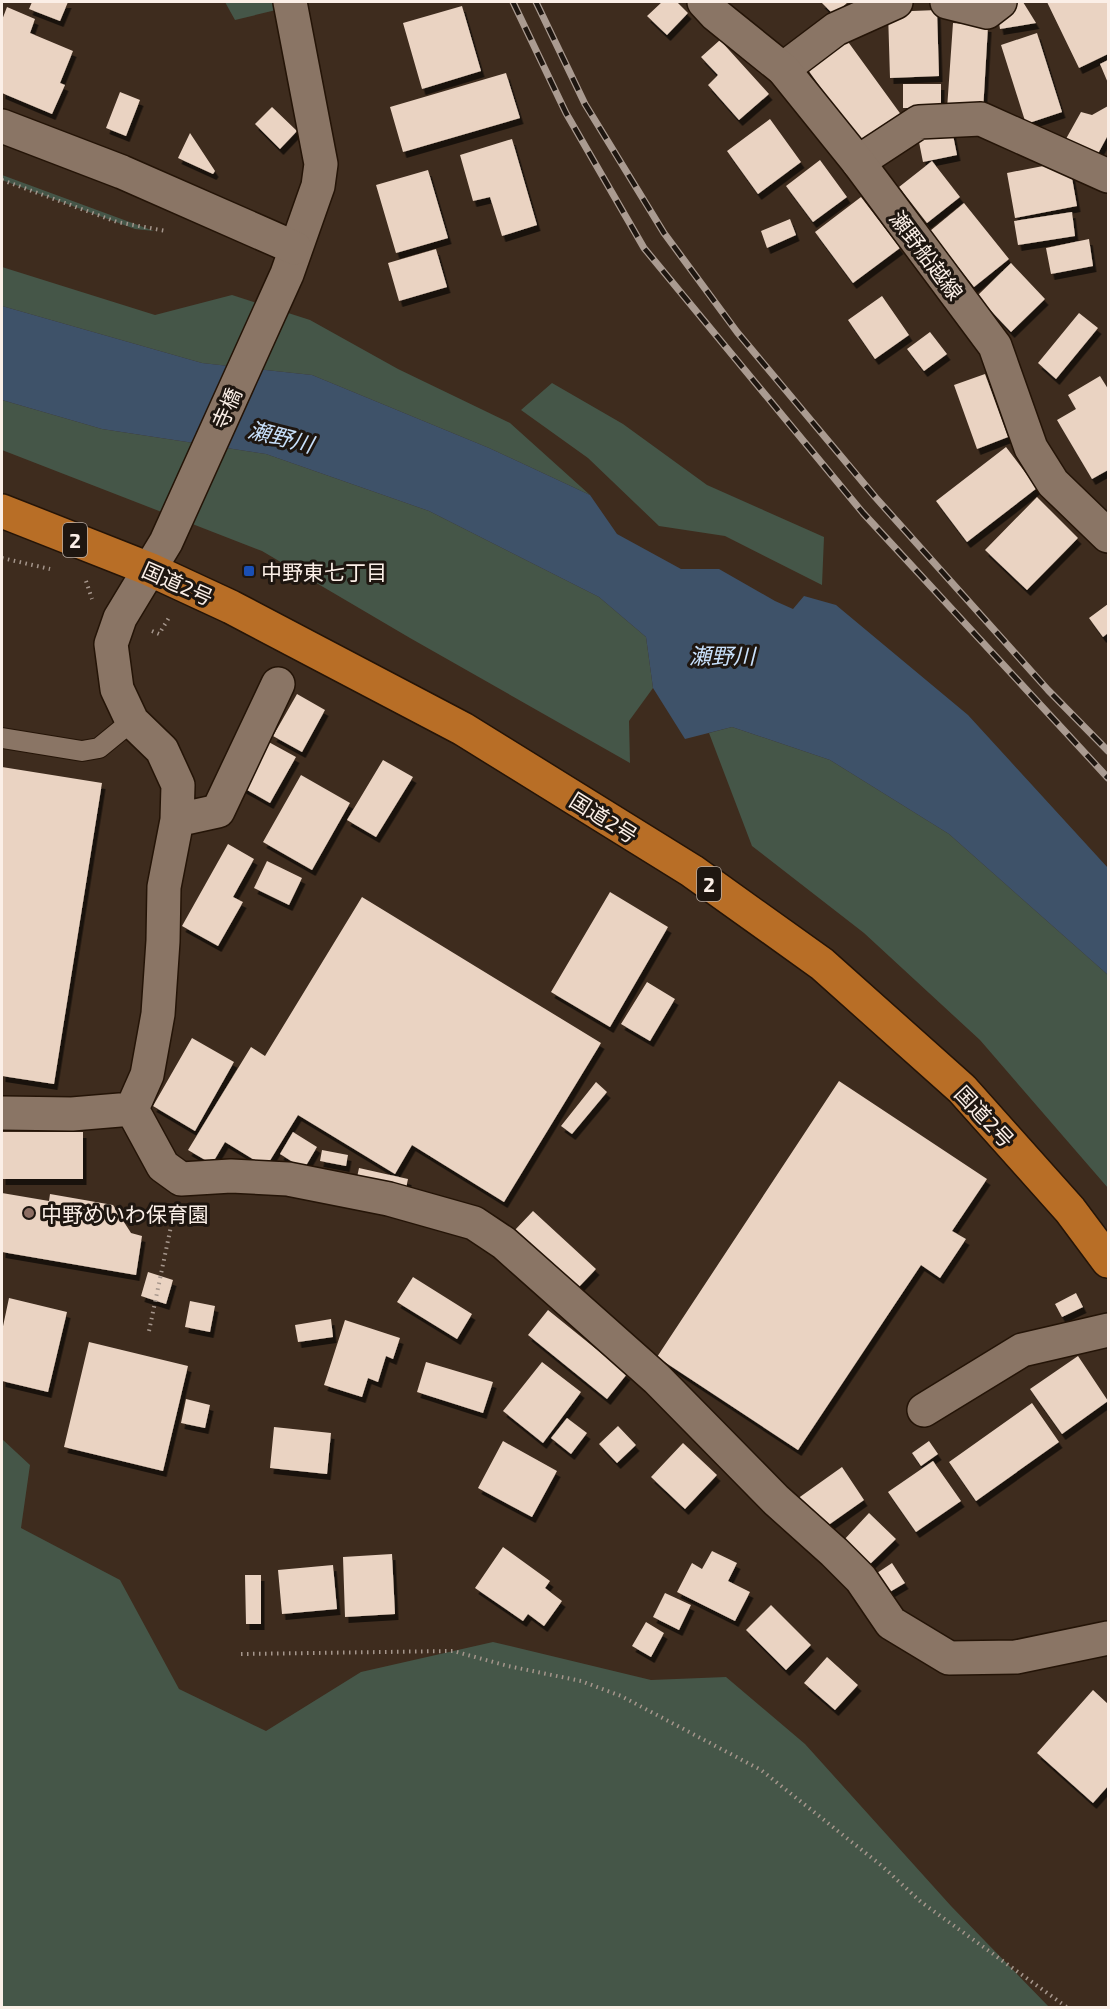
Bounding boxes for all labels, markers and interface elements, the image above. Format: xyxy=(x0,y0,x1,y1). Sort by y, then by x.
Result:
street label: 瀬野船越線 xyxy=(885,206,969,304)
street label: 寺橋 xyxy=(206,384,246,432)
water label: 瀬野川 xyxy=(246,415,318,457)
road number: 2 xyxy=(63,523,87,557)
street label: 国道2号 xyxy=(139,556,217,610)
place label: 中野東七丁目 xyxy=(261,559,387,584)
marker: 中野東七丁目 xyxy=(242,564,256,578)
water label: 瀬野川 xyxy=(689,642,757,668)
street label: 国道2号 xyxy=(566,787,642,847)
road number: 2 xyxy=(697,867,721,901)
street label: 国道2号 xyxy=(950,1080,1020,1152)
place label: 中野めいわ保育園 xyxy=(41,1201,209,1226)
marker: 中野めいわ保育園 xyxy=(22,1206,36,1220)

